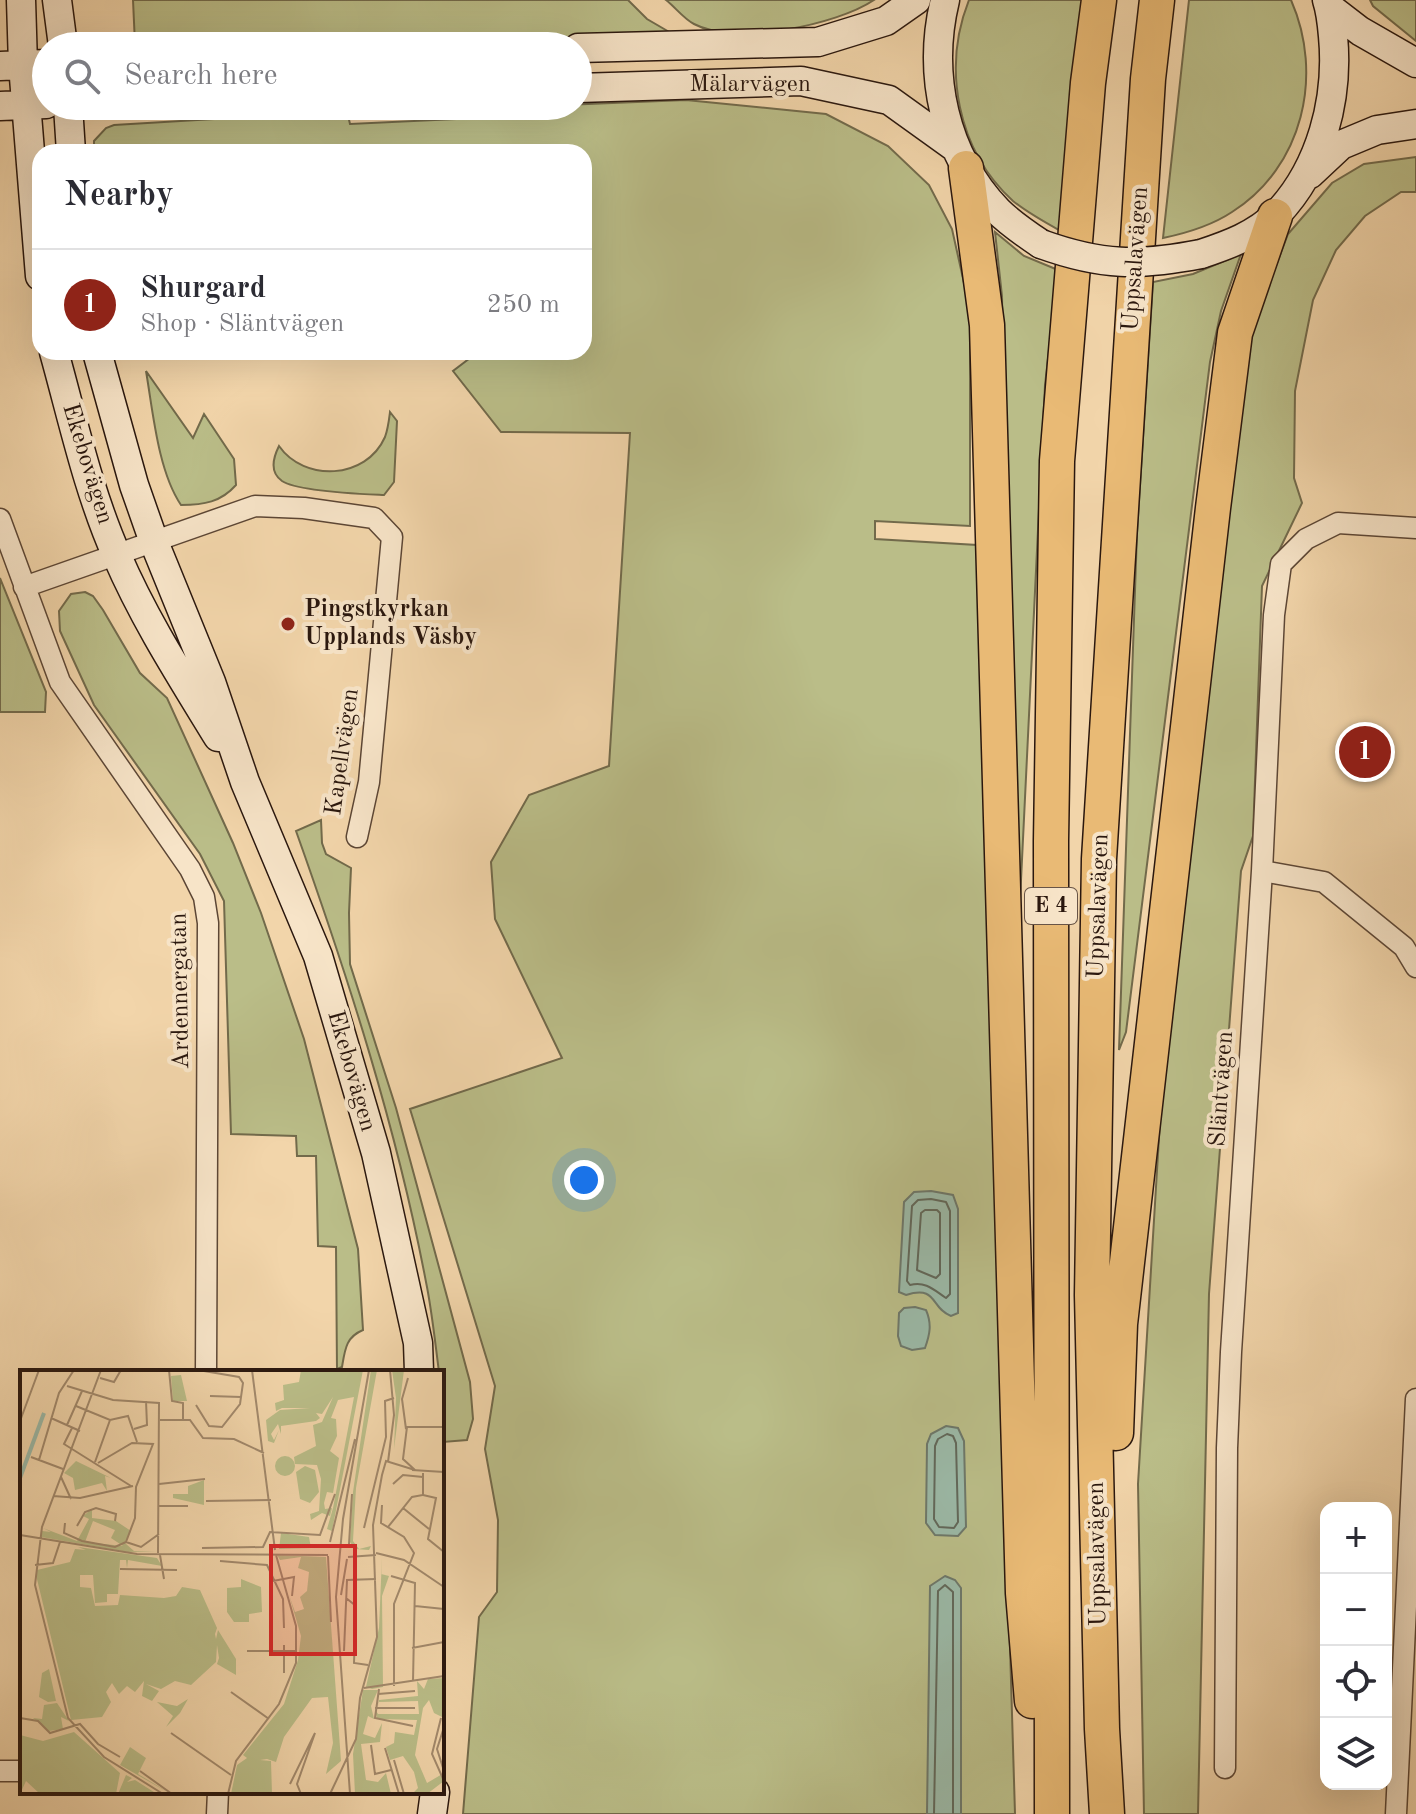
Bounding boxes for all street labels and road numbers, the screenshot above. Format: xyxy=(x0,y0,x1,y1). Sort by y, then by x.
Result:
street label: Mälarvägen xyxy=(689,73,811,97)
street label: Uppsalavägen xyxy=(1119,186,1153,332)
street label: Ekebovägen xyxy=(57,401,117,527)
street label: Kapellvägen xyxy=(322,687,364,817)
street label: Uppsalavägen xyxy=(1084,833,1114,979)
road number: E 4 xyxy=(1025,888,1077,924)
street label: Ardennergatan xyxy=(168,912,194,1069)
street label: Ekebovägen xyxy=(322,1008,380,1134)
street label: Släntvägen xyxy=(1206,1030,1238,1148)
street label: Uppsalavägen xyxy=(1085,1481,1111,1627)

